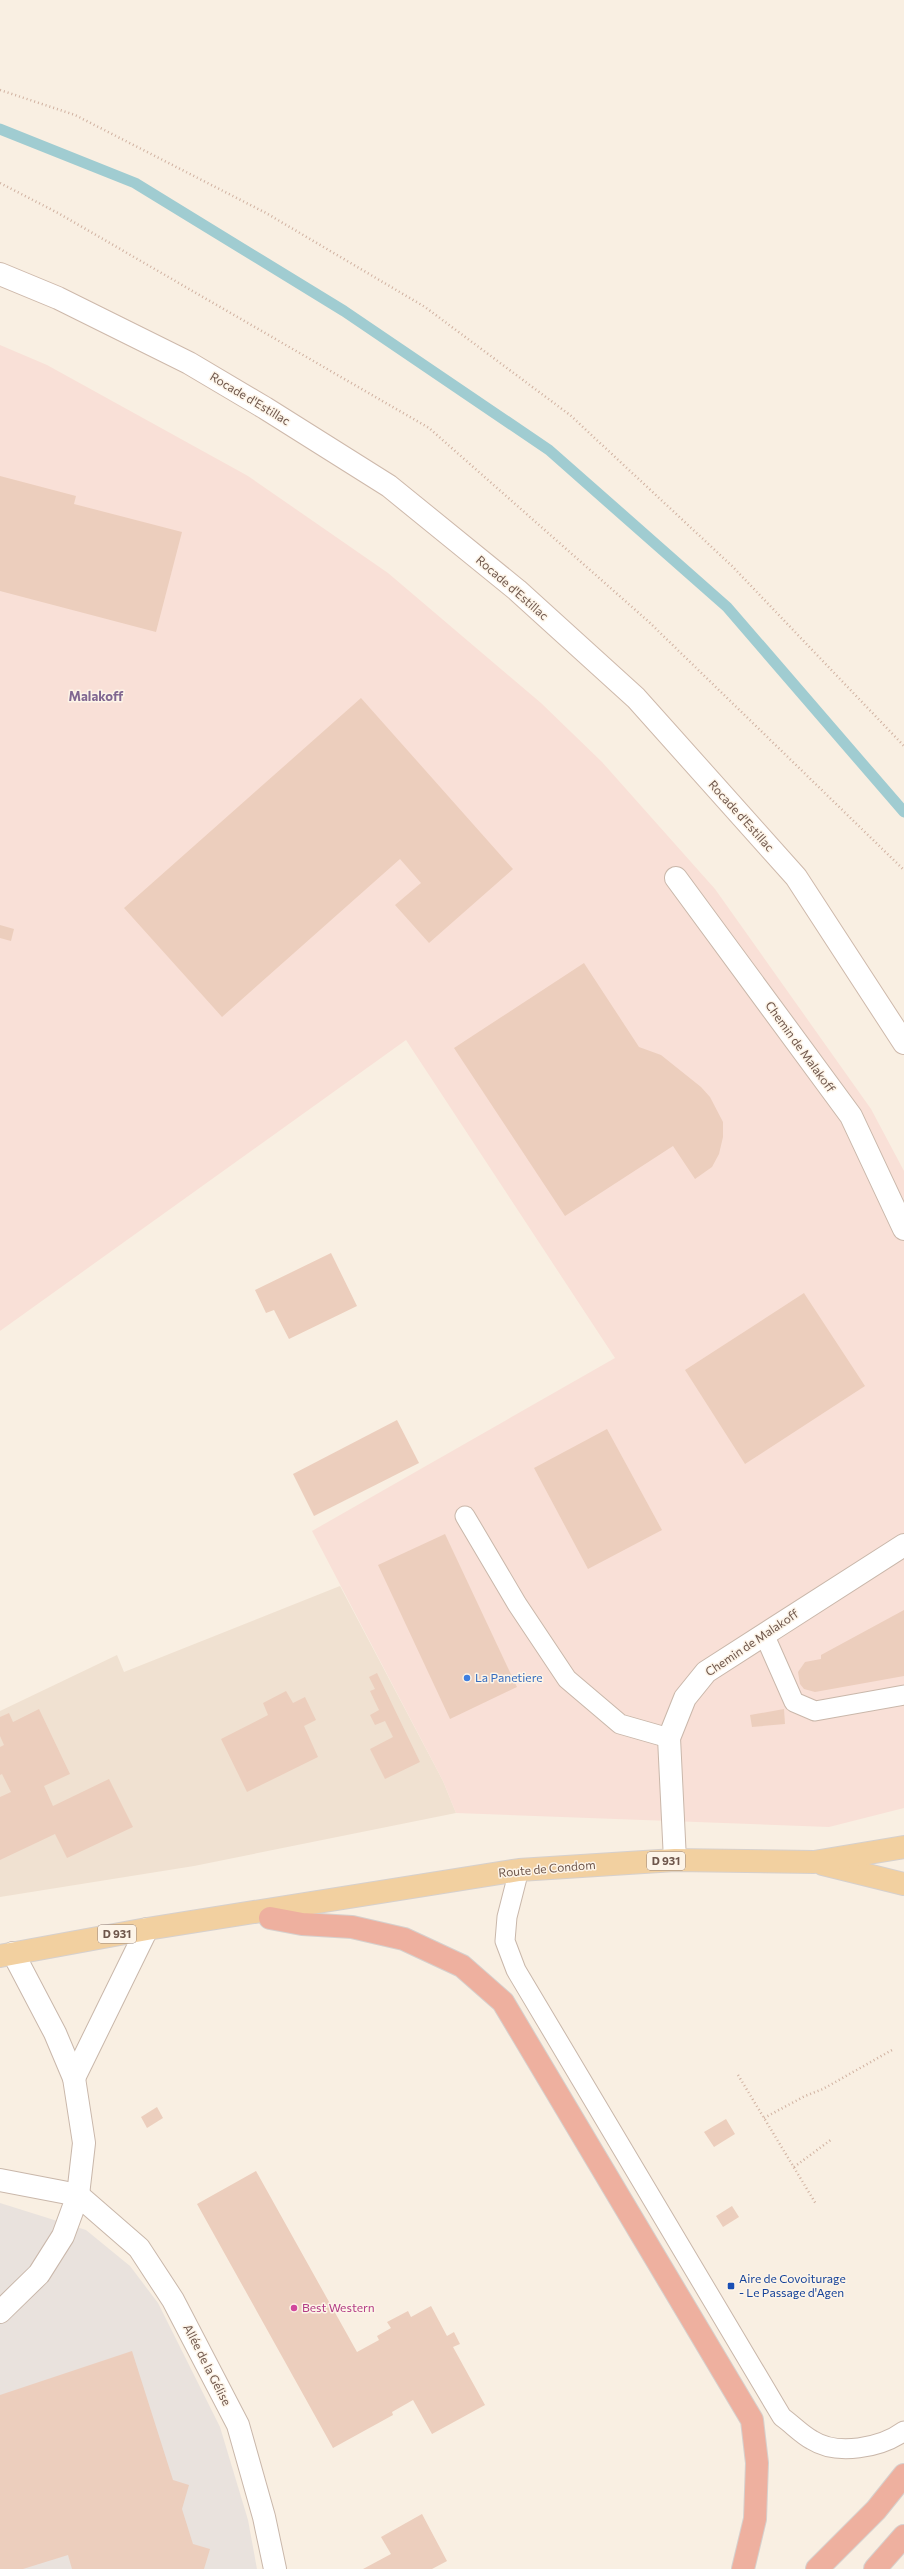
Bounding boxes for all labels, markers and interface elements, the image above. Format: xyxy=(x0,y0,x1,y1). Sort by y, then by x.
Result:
street label: Rocade d'Estillac xyxy=(208,369,293,428)
street label: Rocade d'Estillac xyxy=(474,552,552,622)
district label: Malakoff xyxy=(69,688,124,704)
street label: Rocade d'Estillac xyxy=(706,777,777,854)
street label: Chemin de Malakoff xyxy=(763,998,839,1095)
street label: Chemin de Malakoff xyxy=(702,1605,801,1679)
place label: La Panetiere xyxy=(475,1670,543,1684)
marker: La Panetiere xyxy=(462,1673,472,1683)
road number: D 931 xyxy=(647,1852,685,1870)
street label: Route de Condom xyxy=(498,1857,596,1879)
road number: D 931 xyxy=(98,1925,136,1943)
place label: Aire de Covoiturage - Le Passage d'Agen xyxy=(739,2271,846,2299)
marker: Aire de Covoiturage - Le Passage d'Agen xyxy=(726,2281,736,2291)
place label: Best Western xyxy=(302,2300,375,2314)
marker: Best Western xyxy=(289,2303,299,2313)
street label: Allée de la Gélise xyxy=(181,2321,234,2408)

